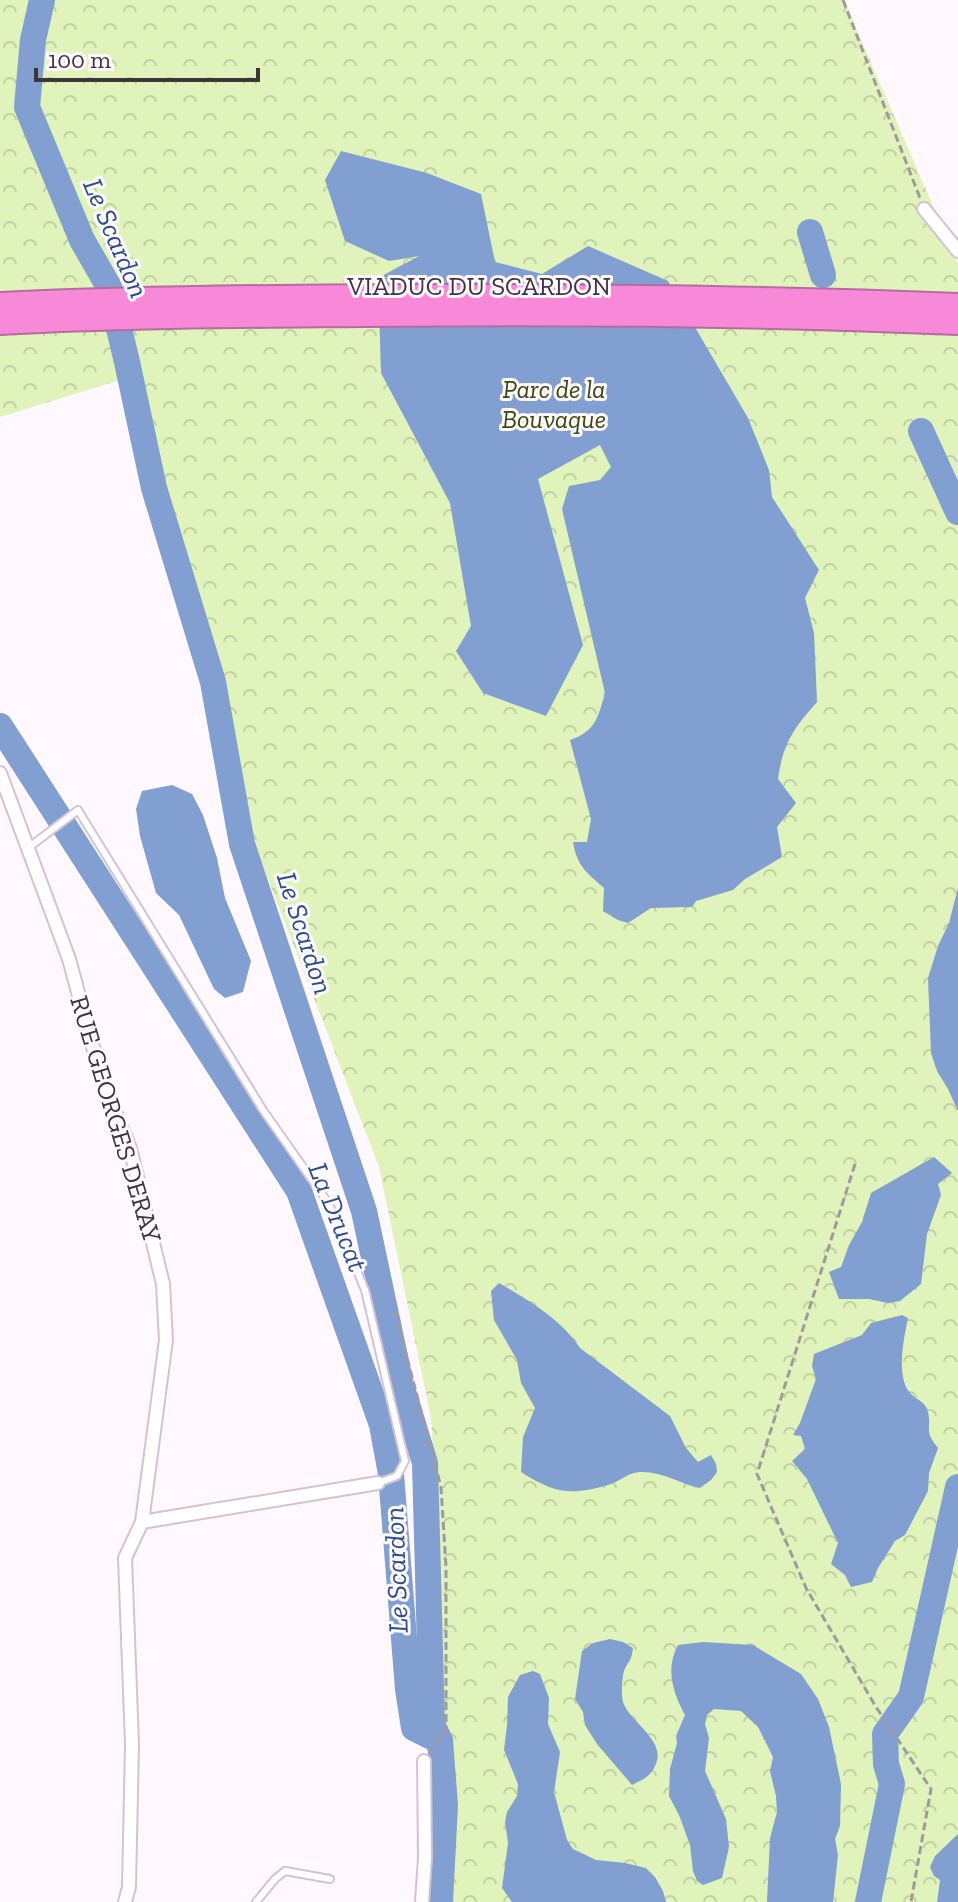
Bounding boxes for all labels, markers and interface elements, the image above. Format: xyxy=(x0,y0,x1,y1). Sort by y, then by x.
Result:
scale bar xyxy=(36,32,258,82)
text: 100 m xyxy=(48,45,111,74)
water label: Le Scardon xyxy=(76,173,156,303)
street label: VIADUC DU SCARDON xyxy=(346,270,611,302)
park label: Parc de la Bouvaque xyxy=(502,373,606,435)
water label: Le Scardon xyxy=(270,868,340,998)
street label: RUE GEORGES DERAY xyxy=(63,992,169,1246)
water label: La Drucat xyxy=(301,1158,375,1277)
water label: Le Scardon xyxy=(377,1506,415,1634)

